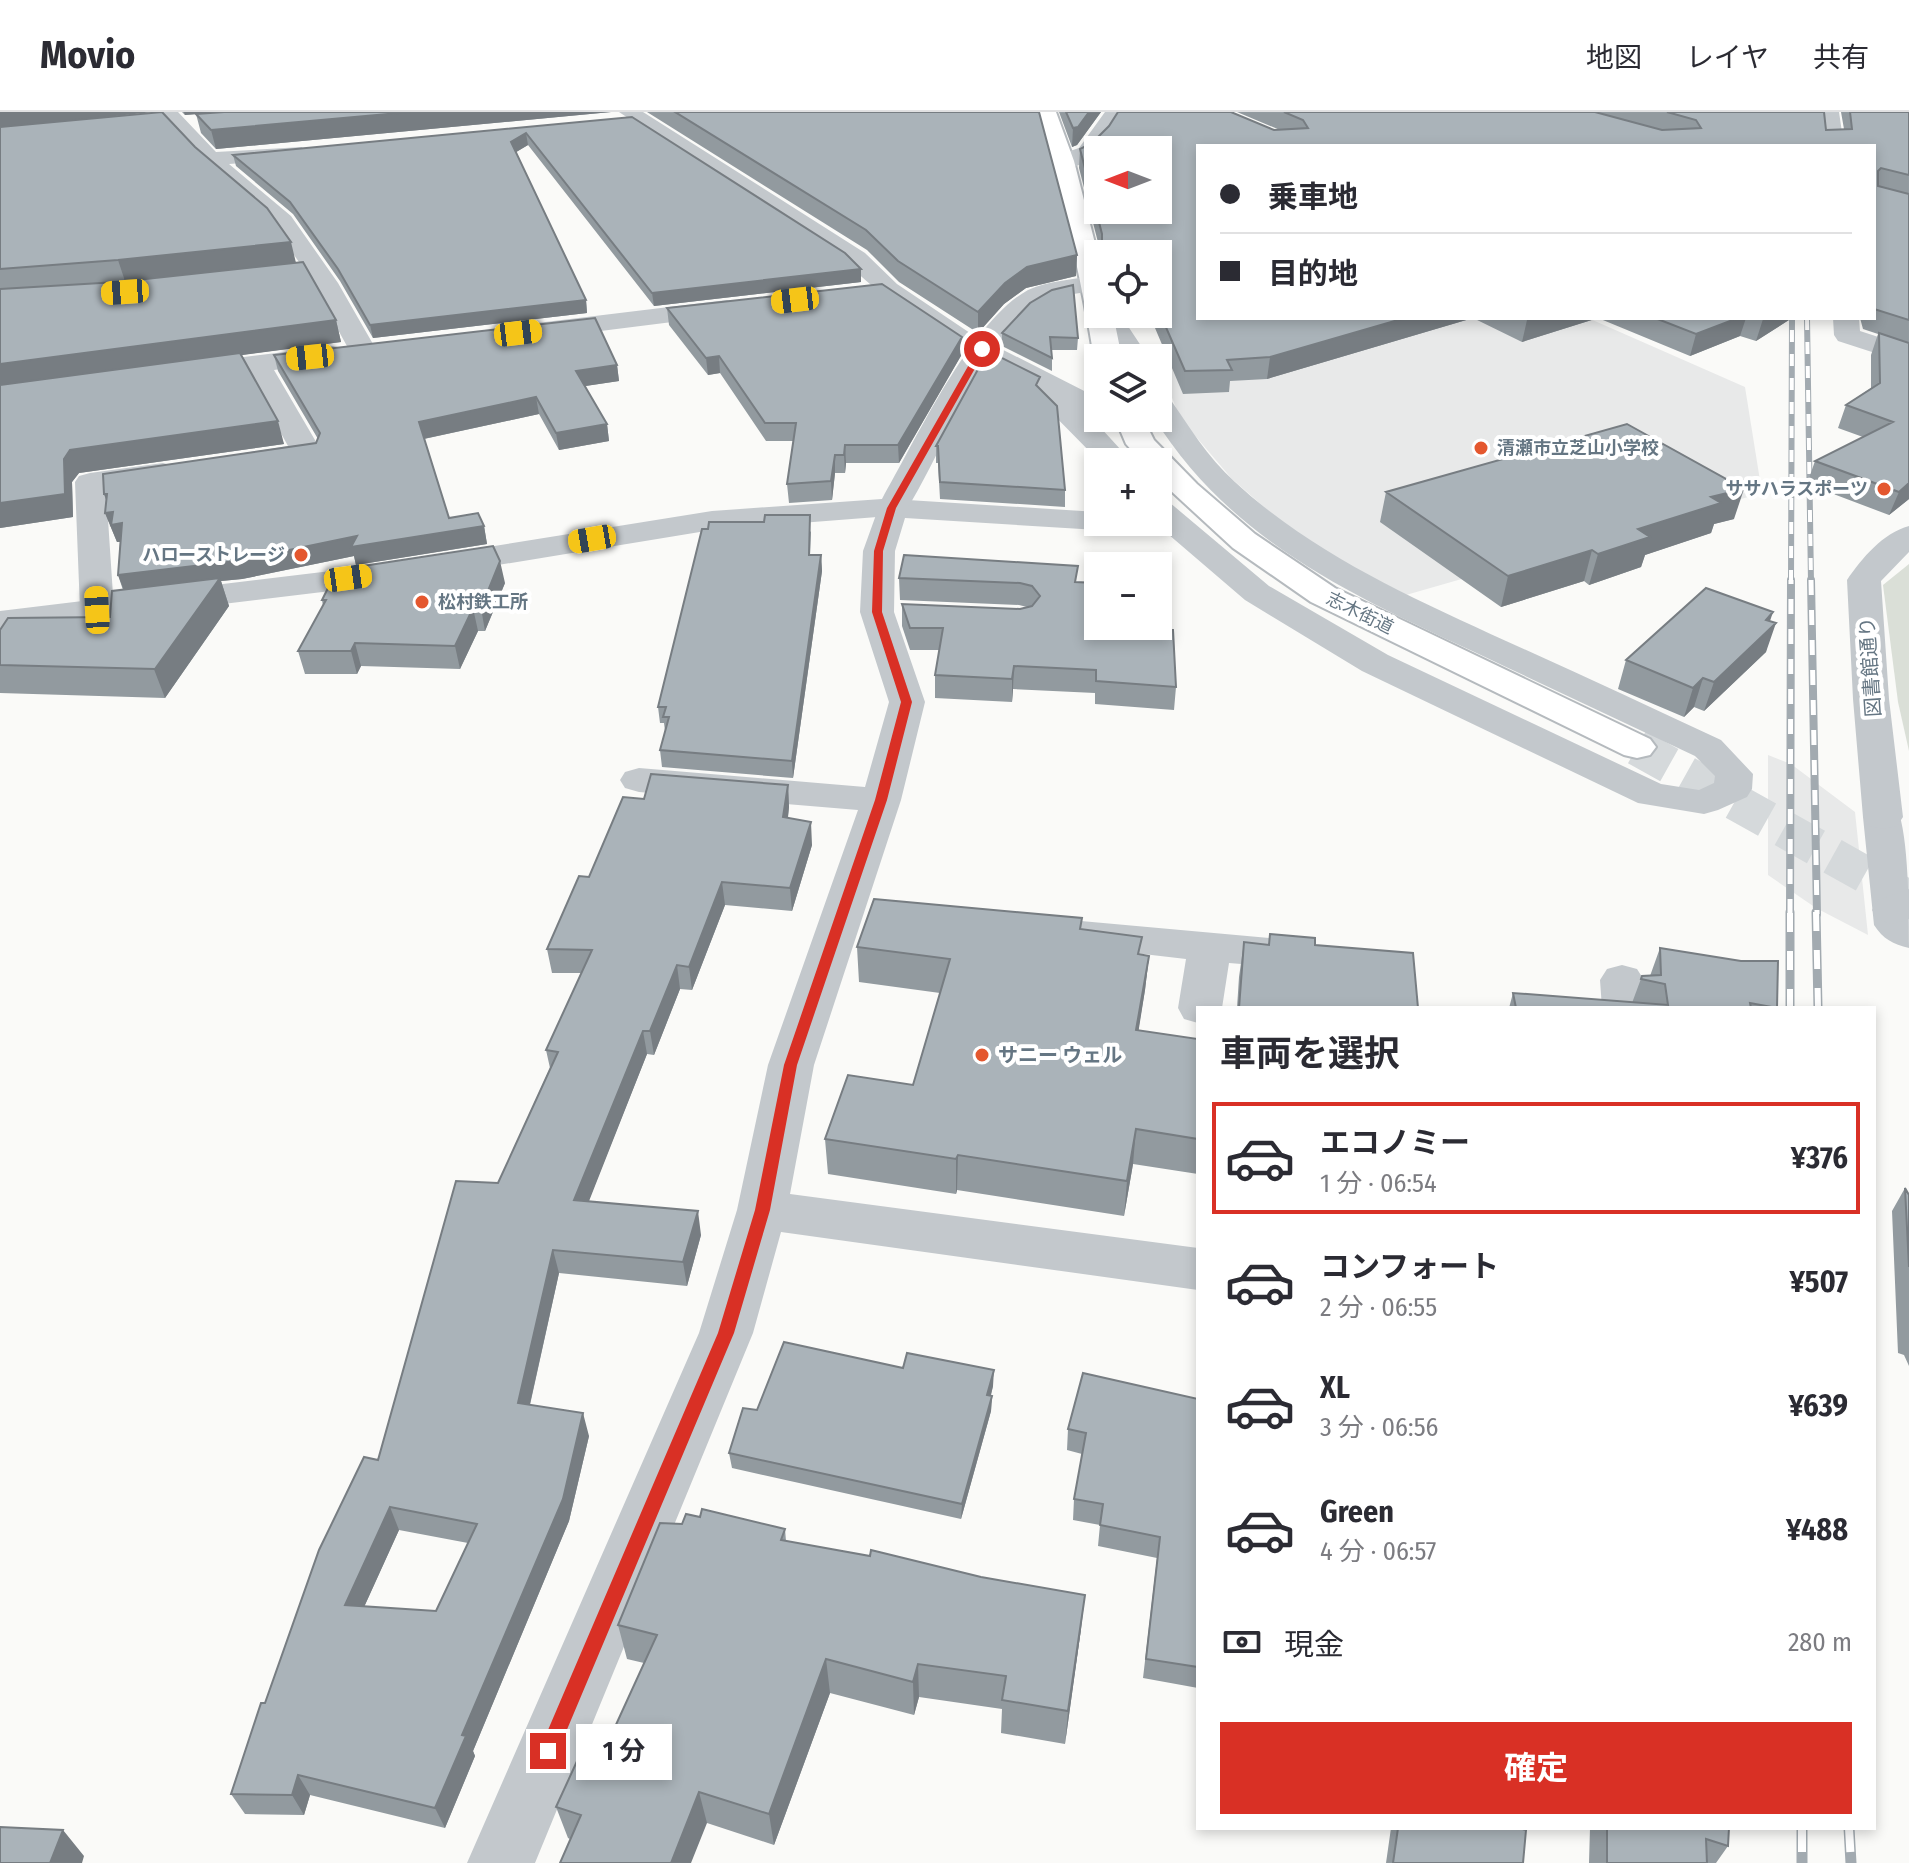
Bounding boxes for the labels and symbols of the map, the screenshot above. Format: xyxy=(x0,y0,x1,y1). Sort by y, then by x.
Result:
north arrow xyxy=(1084,136,1172,224)
car xyxy=(100,278,150,306)
car xyxy=(770,285,820,315)
car xyxy=(493,318,543,348)
route start xyxy=(964,331,1000,367)
car xyxy=(285,343,335,371)
place label: 清瀬市立芝山小学校 xyxy=(1497,437,1659,459)
marker: 清瀬市立芝山小学校 xyxy=(1472,439,1490,457)
place label: ササハラスポーツ xyxy=(1725,478,1868,500)
marker: ササハラスポーツ xyxy=(1875,480,1893,498)
car xyxy=(566,523,618,555)
place label: ハローストレージ xyxy=(142,544,285,566)
marker: ハローストレージ xyxy=(292,546,310,564)
car xyxy=(323,563,373,593)
car xyxy=(84,585,110,635)
street label: 志木街道 xyxy=(1323,587,1397,639)
place label: 松村鉄工所 xyxy=(438,591,528,613)
marker: 松村鉄工所 xyxy=(413,593,431,611)
street label: 図書館通り xyxy=(1855,616,1885,718)
place label: サニー ウェル xyxy=(998,1043,1122,1067)
marker: サニー ウェル xyxy=(973,1046,991,1064)
callout: 1 分 xyxy=(576,1723,672,1779)
route end xyxy=(530,1733,566,1769)

